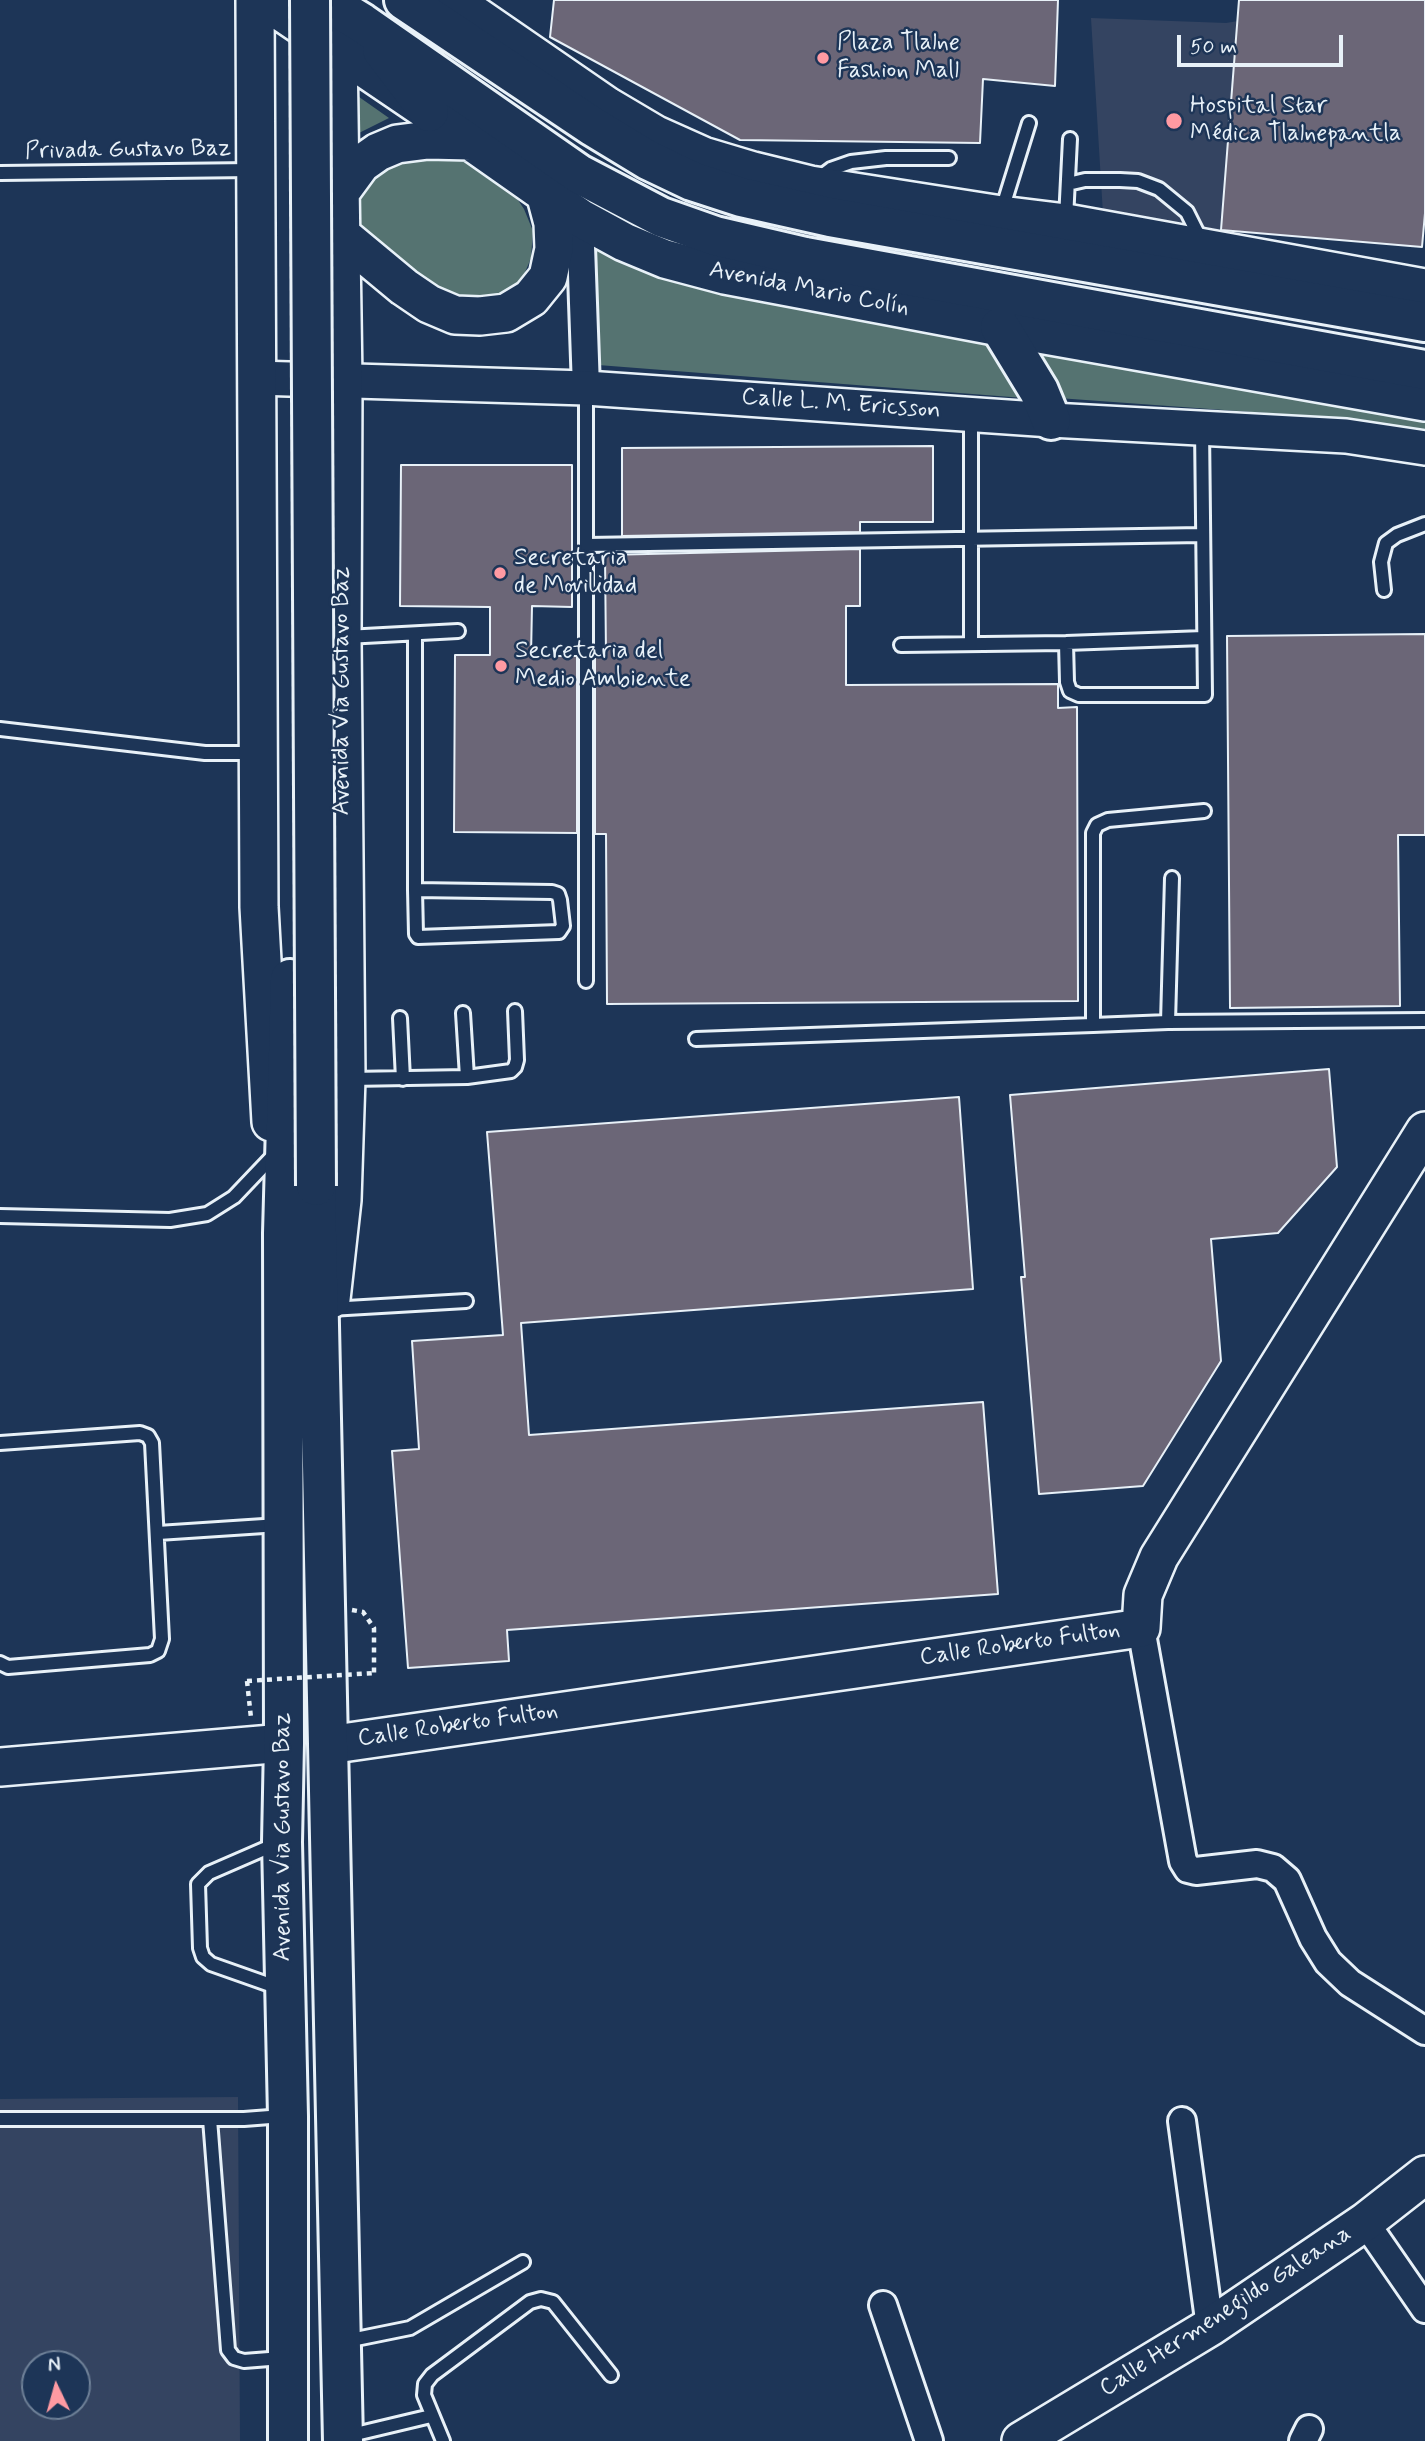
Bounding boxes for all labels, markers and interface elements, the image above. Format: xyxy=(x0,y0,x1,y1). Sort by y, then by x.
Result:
scale bar xyxy=(1180,21,1346,65)
place label: Plaza Tlalne Fashion Mall xyxy=(837,30,960,86)
text: 50 m xyxy=(1190,33,1237,61)
marker: Plaza Tlalne Fashion Mall xyxy=(815,50,831,66)
place label: Hospital Star Médica Tlalnepantla xyxy=(1190,93,1401,149)
marker: Hospital Star Médica Tlalnepantla xyxy=(1164,111,1184,131)
street label: Privada Gustavo Baz xyxy=(25,135,231,167)
street label: Avenida Mario Colín xyxy=(706,256,912,324)
street label: Calle L. M. Ericsson xyxy=(740,384,942,426)
place label: Secretaria de Movilidad xyxy=(514,545,637,601)
marker: Secretaria de Movilidad xyxy=(492,565,508,581)
street label: Avenida Via Gustavo Baz xyxy=(329,566,357,816)
place label: Secretaria del Medio Ambiente xyxy=(515,638,691,694)
marker: Secretaria del Medio Ambiente xyxy=(493,658,509,674)
street label: Calle Roberto Fulton xyxy=(918,1617,1122,1673)
street label: Calle Roberto Fulton xyxy=(356,1698,560,1754)
street label: Avenida Via Gustavo Baz xyxy=(270,1712,298,1962)
street label: Calle Hermenegildo Galeana xyxy=(1095,2220,1357,2404)
north arrow xyxy=(21,2350,91,2420)
text: N xyxy=(47,2353,62,2379)

